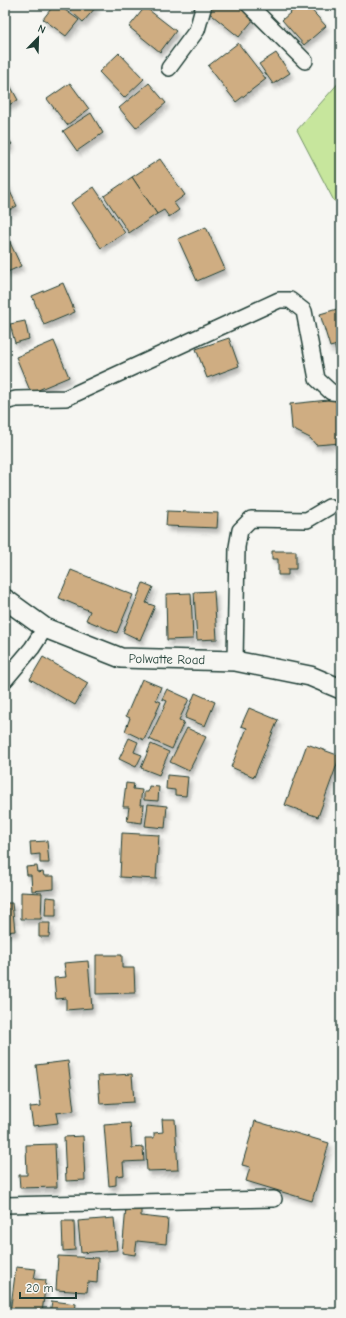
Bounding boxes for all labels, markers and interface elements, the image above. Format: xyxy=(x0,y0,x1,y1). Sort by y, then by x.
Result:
north arrow xyxy=(18,18,58,58)
text: N xyxy=(36,22,48,37)
street label: Polwatte Road xyxy=(129,651,205,667)
scale bar xyxy=(20,1274,76,1300)
text: 20 m xyxy=(26,1281,54,1295)

